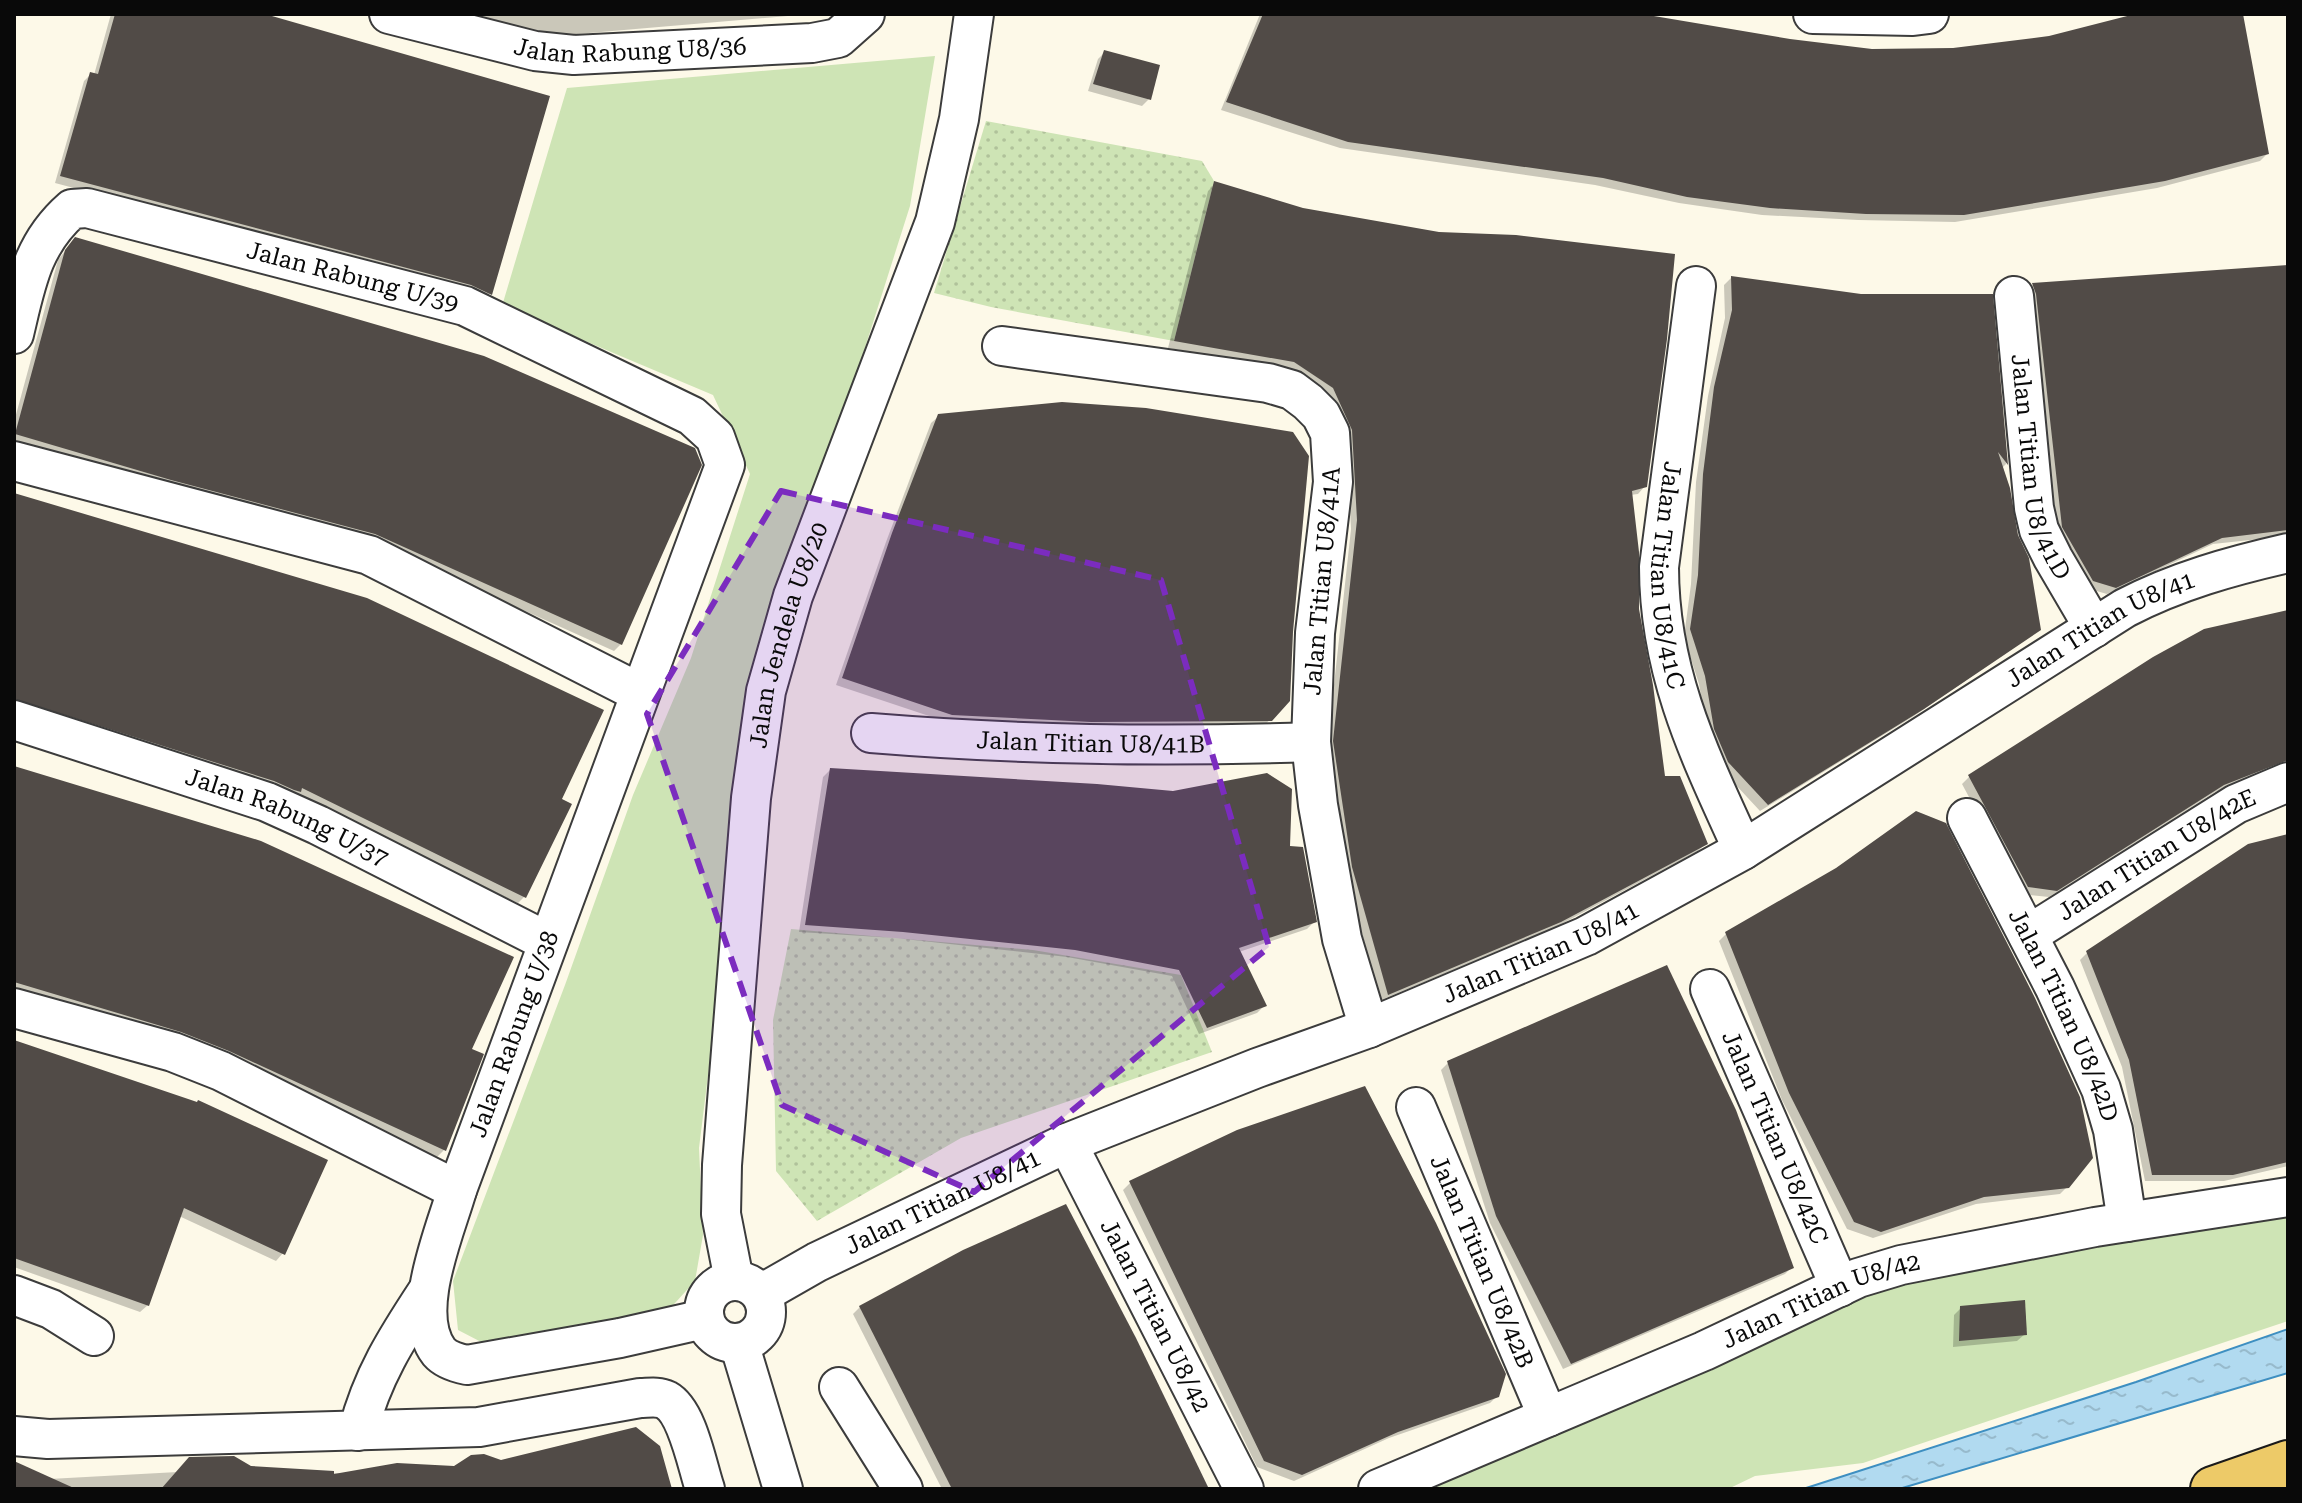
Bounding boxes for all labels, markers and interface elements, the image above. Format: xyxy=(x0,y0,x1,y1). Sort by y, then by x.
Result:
street label: Jalan Rabung U8/36 xyxy=(511,32,747,69)
street label: Jalan Rabung U/39 xyxy=(244,236,461,318)
street label: Jalan Titian U8/41D xyxy=(2006,353,2077,585)
street label: Jalan Titian U8/41C xyxy=(1645,460,1691,693)
street label: Jalan Titian U8/41A xyxy=(1298,465,1346,696)
street label: Jalan Jendela U8/20 xyxy=(744,518,834,750)
street label: Jalan Titian U8/41 xyxy=(2001,566,2199,694)
street label: Jalan Titian U8/41B xyxy=(976,726,1205,759)
street label: Jalan Rabung U/37 xyxy=(182,763,393,872)
street label: Jalan Titian U8/42E xyxy=(2053,783,2260,927)
street label: Jalan Titian U8/41 xyxy=(1438,896,1644,1009)
street label: Jalan Titian U8/42D xyxy=(2003,904,2124,1125)
street label: Jalan Rabung U/38 xyxy=(464,927,564,1141)
street label: Jalan Titian U8/42C xyxy=(1716,1027,1834,1248)
street label: Jalan Titian U8/41 xyxy=(841,1144,1045,1260)
street label: Jalan Titian U8/42B xyxy=(1424,1151,1540,1372)
street label: Jalan Titian U8/42 xyxy=(1094,1215,1216,1417)
street label: Jalan Titian U8/42 xyxy=(1718,1248,1922,1354)

